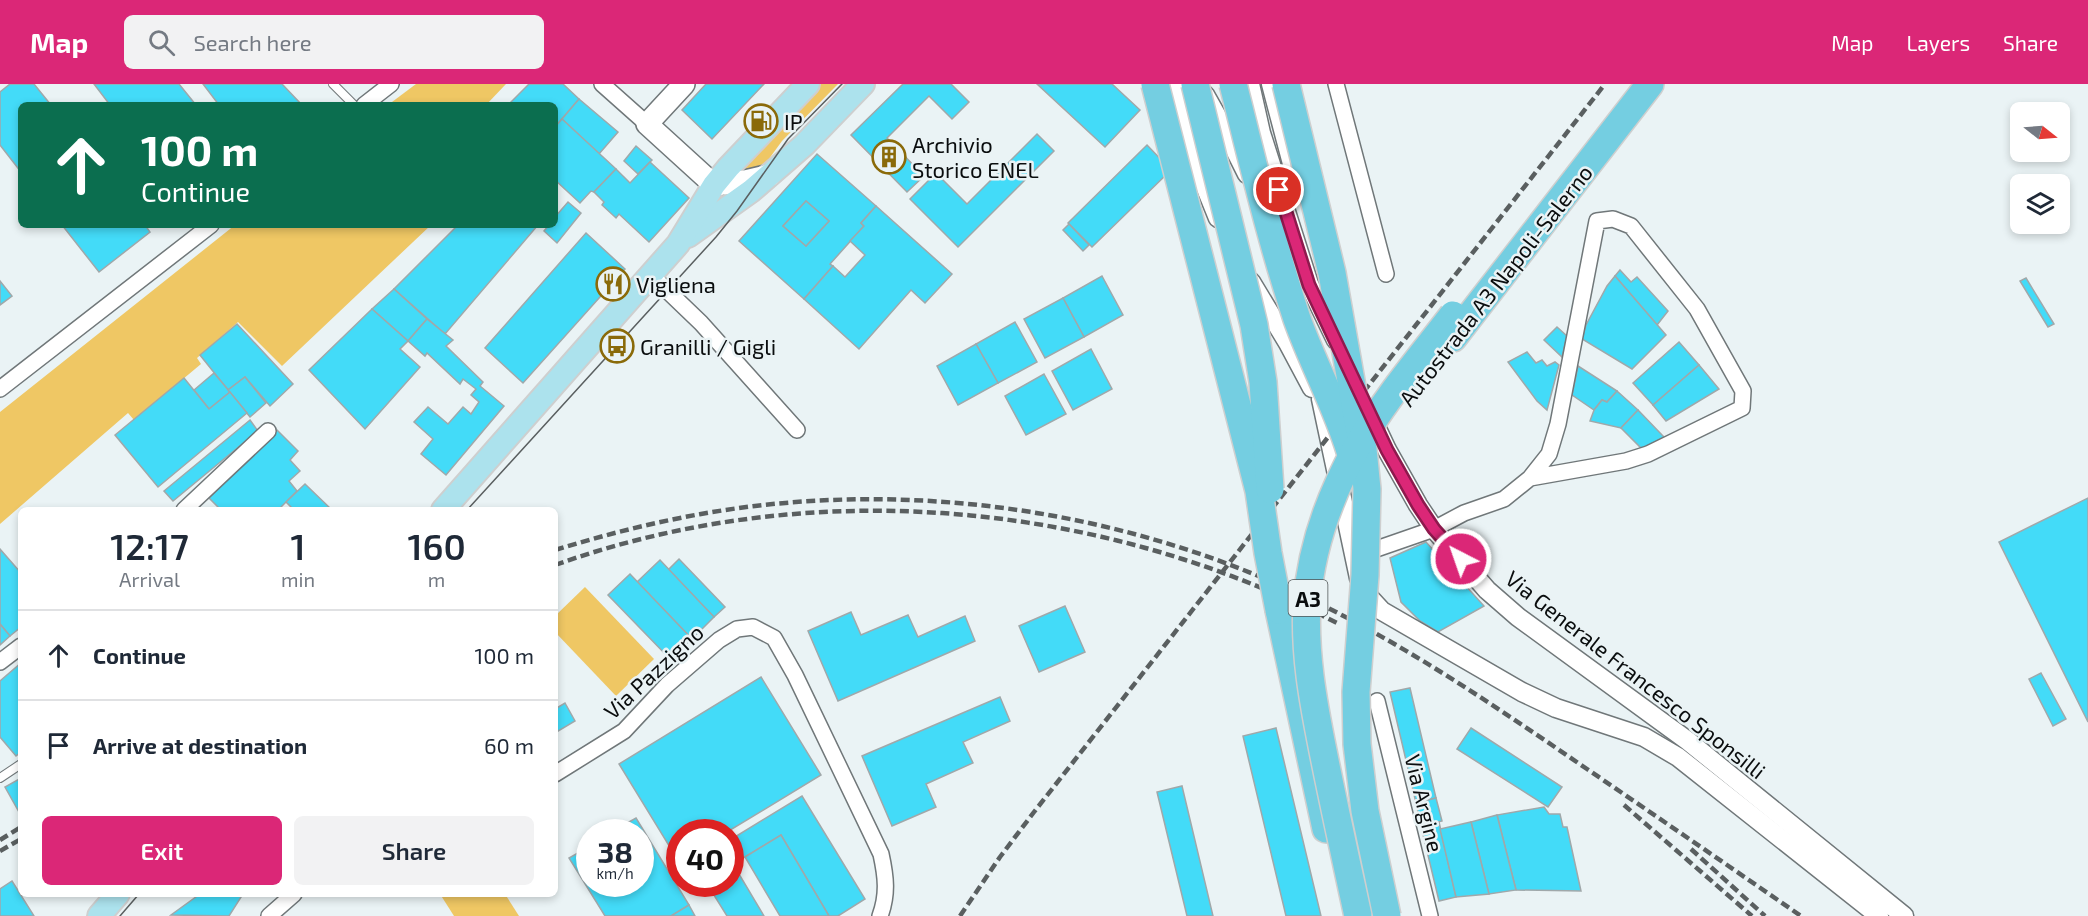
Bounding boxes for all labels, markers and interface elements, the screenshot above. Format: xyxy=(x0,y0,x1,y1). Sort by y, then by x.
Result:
search box xyxy=(124,15,544,69)
text: Map xyxy=(30,25,88,59)
icon: search xyxy=(145,26,178,59)
text: Search here xyxy=(193,29,312,55)
text: Map xyxy=(1831,30,1873,55)
text: Layers xyxy=(1906,30,1970,55)
text: Share xyxy=(2003,30,2058,55)
north arrow xyxy=(2010,102,2070,162)
map controls xyxy=(2010,102,2070,234)
fuel station icon: IP xyxy=(743,103,779,139)
place label: IP xyxy=(784,108,803,134)
text: 100 m xyxy=(141,124,258,174)
icon: ahead xyxy=(42,126,120,204)
place label: Archivio Storico ENEL xyxy=(912,131,1039,182)
building icon: Archivio Storico ENEL xyxy=(871,139,907,175)
street label: Autostrada A3 Napoli-Salerno xyxy=(1393,159,1597,411)
pin xyxy=(1253,164,1304,215)
icon: arrive xyxy=(1262,173,1295,206)
button: layers xyxy=(2010,174,2070,234)
text: Continue xyxy=(141,175,250,207)
restaurant icon: Vigliena xyxy=(595,266,631,302)
place label: Vigliena xyxy=(636,271,716,297)
bus stop icon: Granilli / Gigli xyxy=(599,328,635,364)
place label: Granilli / Gigli xyxy=(640,333,776,359)
text: 12:17 xyxy=(110,524,189,567)
text: 1 xyxy=(291,524,306,567)
text: 160 xyxy=(407,524,466,567)
position arrow xyxy=(1429,527,1493,591)
street label: Via Generale Francesco Sponsilli xyxy=(1501,564,1771,784)
text: Arrival xyxy=(119,567,180,591)
text: min xyxy=(281,567,315,591)
text: m xyxy=(428,567,445,591)
road number: A3 xyxy=(1288,580,1328,616)
street label: Via Pazzigno xyxy=(598,618,708,724)
icon: ahead xyxy=(42,639,75,672)
text: Continue xyxy=(93,642,186,668)
text: 100 m xyxy=(475,642,534,668)
icon: arrive xyxy=(42,729,75,762)
text: Arrive at destination xyxy=(93,732,307,758)
text: 60 m xyxy=(484,732,534,758)
street label: Via Argine xyxy=(1400,751,1450,855)
button: Exit xyxy=(42,816,282,885)
button: Share xyxy=(294,816,534,885)
speed limit sign: 40 xyxy=(666,819,744,897)
text: 38 xyxy=(597,833,633,869)
text: km/h xyxy=(596,864,634,882)

